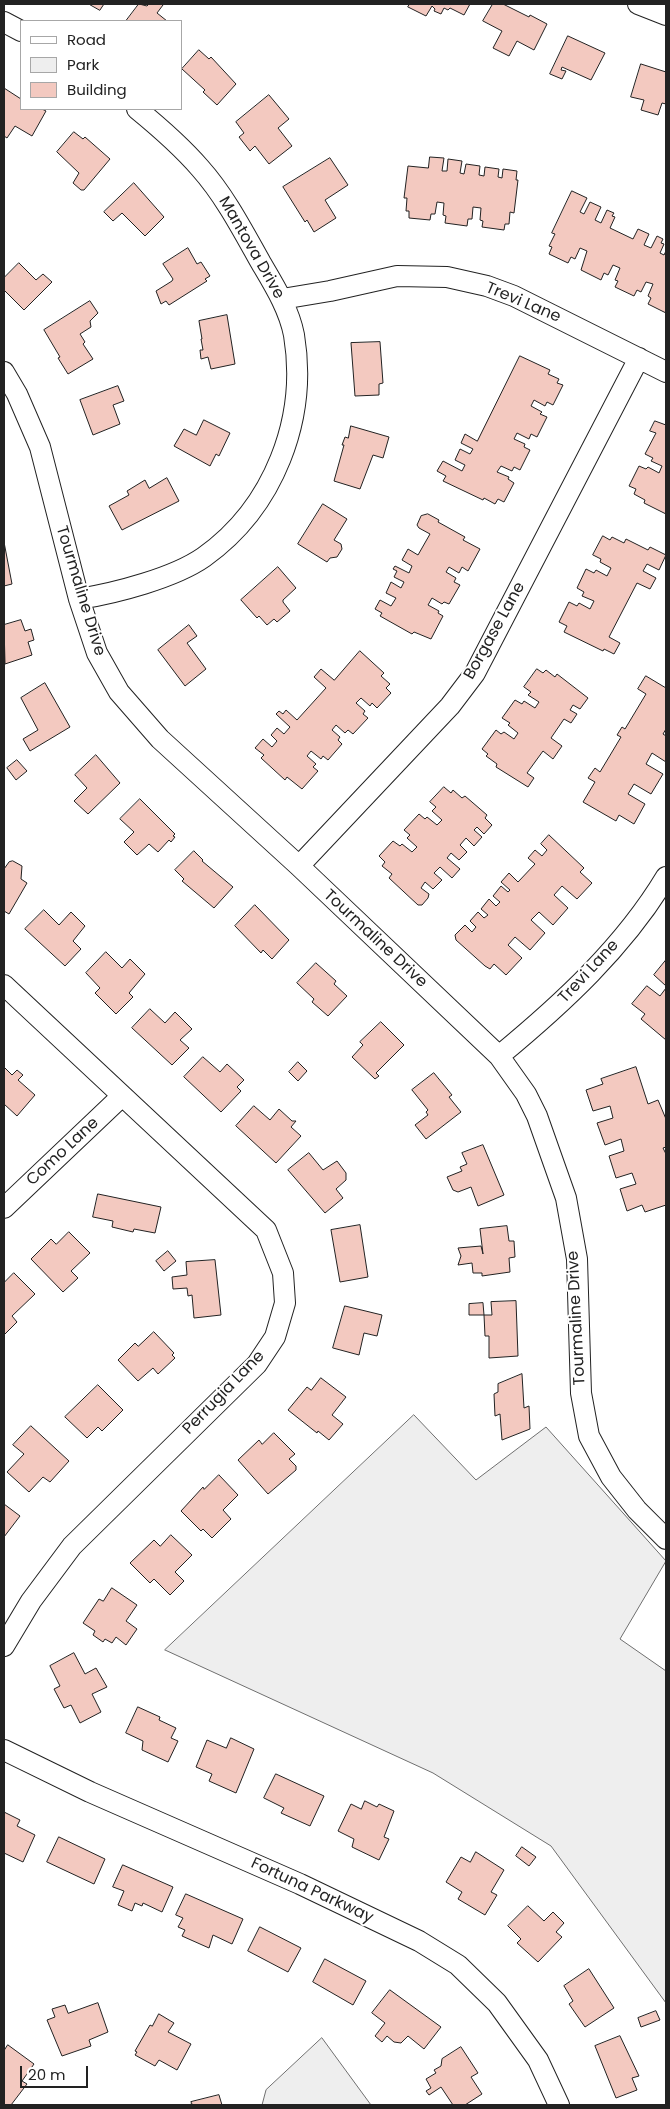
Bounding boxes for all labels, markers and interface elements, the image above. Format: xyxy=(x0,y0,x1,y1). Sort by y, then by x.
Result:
legend xyxy=(20,20,182,110)
text: Road xyxy=(67,29,106,50)
text: Park xyxy=(67,54,99,75)
text: Building xyxy=(67,79,127,100)
street label: Mantova Drive xyxy=(214,193,288,303)
street label: Trevi Lane xyxy=(483,279,563,327)
street label: Tourmaline Drive xyxy=(51,524,109,658)
street label: Borgase Lane xyxy=(460,579,530,683)
street label: Tourmaline Drive xyxy=(319,886,431,992)
street label: Trevi Lane xyxy=(555,936,623,1008)
street label: Como Lane xyxy=(23,1114,103,1190)
street label: Tourmaline Drive xyxy=(564,1250,590,1386)
street label: Perrugia Lane xyxy=(179,1347,269,1439)
street label: Fortuna Parkway xyxy=(248,1854,376,1928)
scale bar xyxy=(22,2056,90,2088)
text: 20 m xyxy=(28,2064,66,2085)

